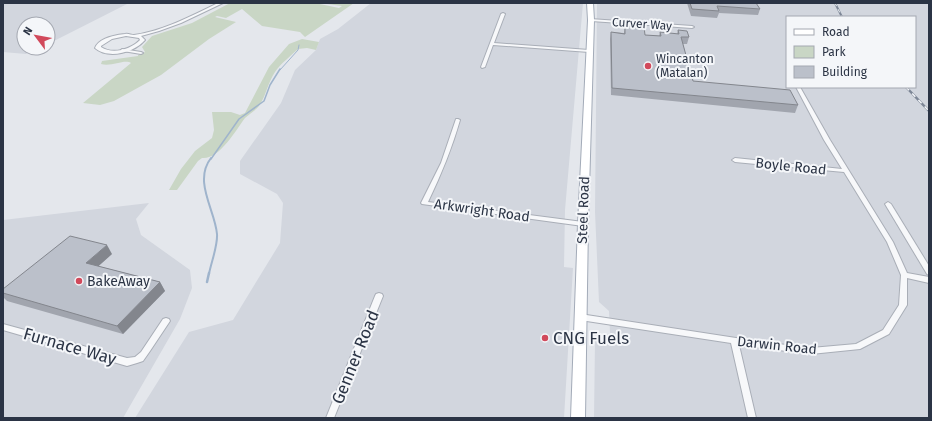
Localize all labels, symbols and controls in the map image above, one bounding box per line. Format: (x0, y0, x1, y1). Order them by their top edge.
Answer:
street label: Curver Way (612, 15, 673, 33)
north arrow (16, 16, 56, 56)
legend (786, 16, 916, 88)
text: N (20, 24, 35, 38)
text: Road (822, 25, 850, 39)
text: Park (822, 45, 846, 59)
place label: Wincanton (Matalan) (656, 52, 714, 80)
marker: Wincanton (Matalan) (643, 61, 653, 71)
text: Building (822, 65, 868, 79)
street label: Boyle Road (755, 154, 827, 179)
street label: Steel Road (574, 176, 593, 244)
street label: Arkwright Road (433, 195, 531, 226)
place label: BakeAway (87, 273, 150, 290)
marker: BakeAway (74, 276, 84, 286)
street label: Genner Road (327, 307, 384, 407)
street label: Furnace Way (21, 323, 119, 370)
place label: CNG Fuels (553, 328, 629, 349)
marker: CNG Fuels (540, 333, 550, 343)
street label: Darwin Road (736, 333, 818, 358)

